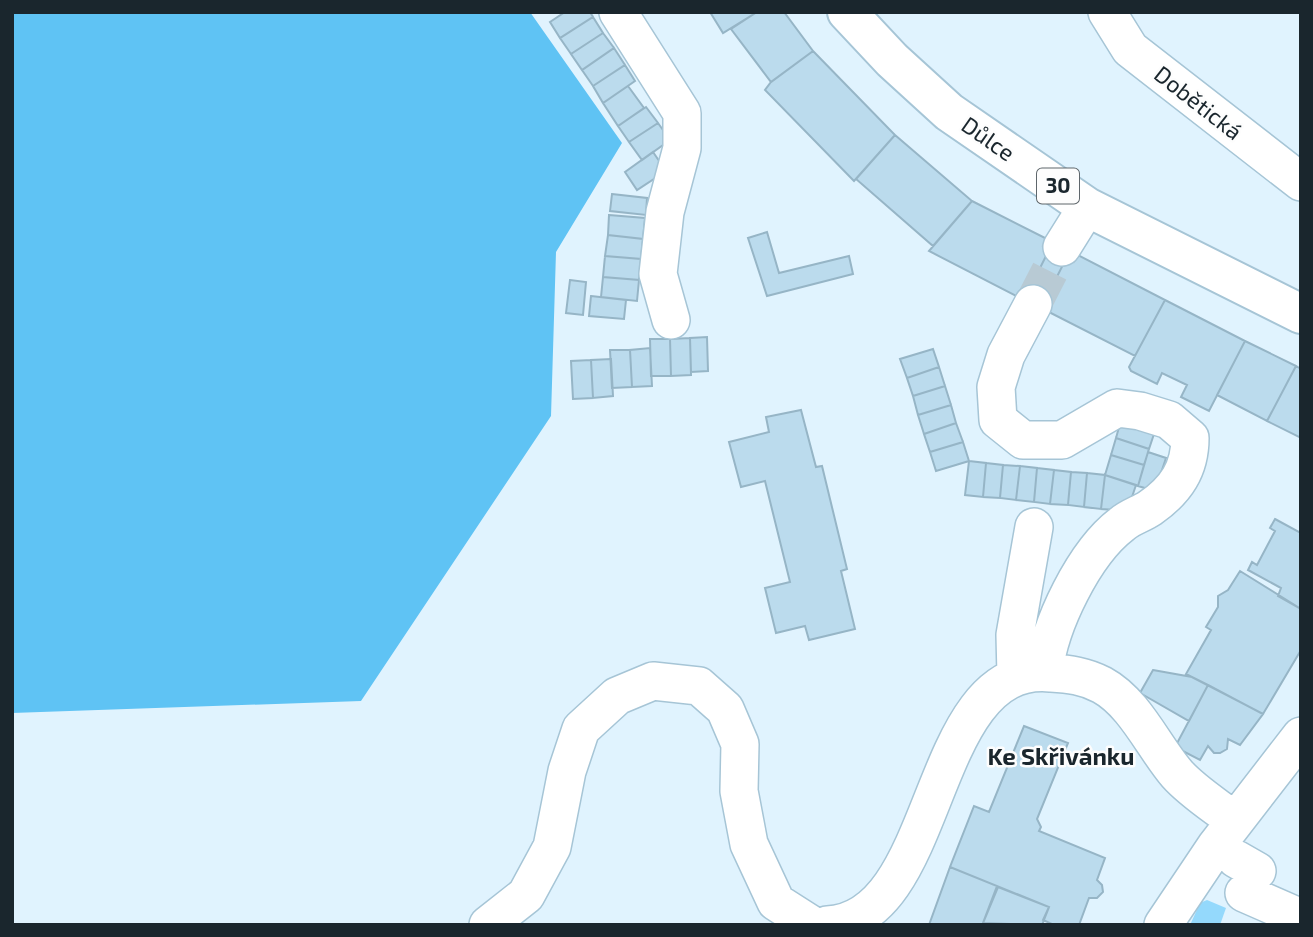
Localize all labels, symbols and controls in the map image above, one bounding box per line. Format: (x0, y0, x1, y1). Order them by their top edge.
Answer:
street label: Dobětická (1149, 59, 1248, 145)
street label: Důlce (957, 110, 1021, 166)
road number: 30 (1037, 168, 1079, 204)
district label: Ke Skřivánku (987, 741, 1135, 770)

